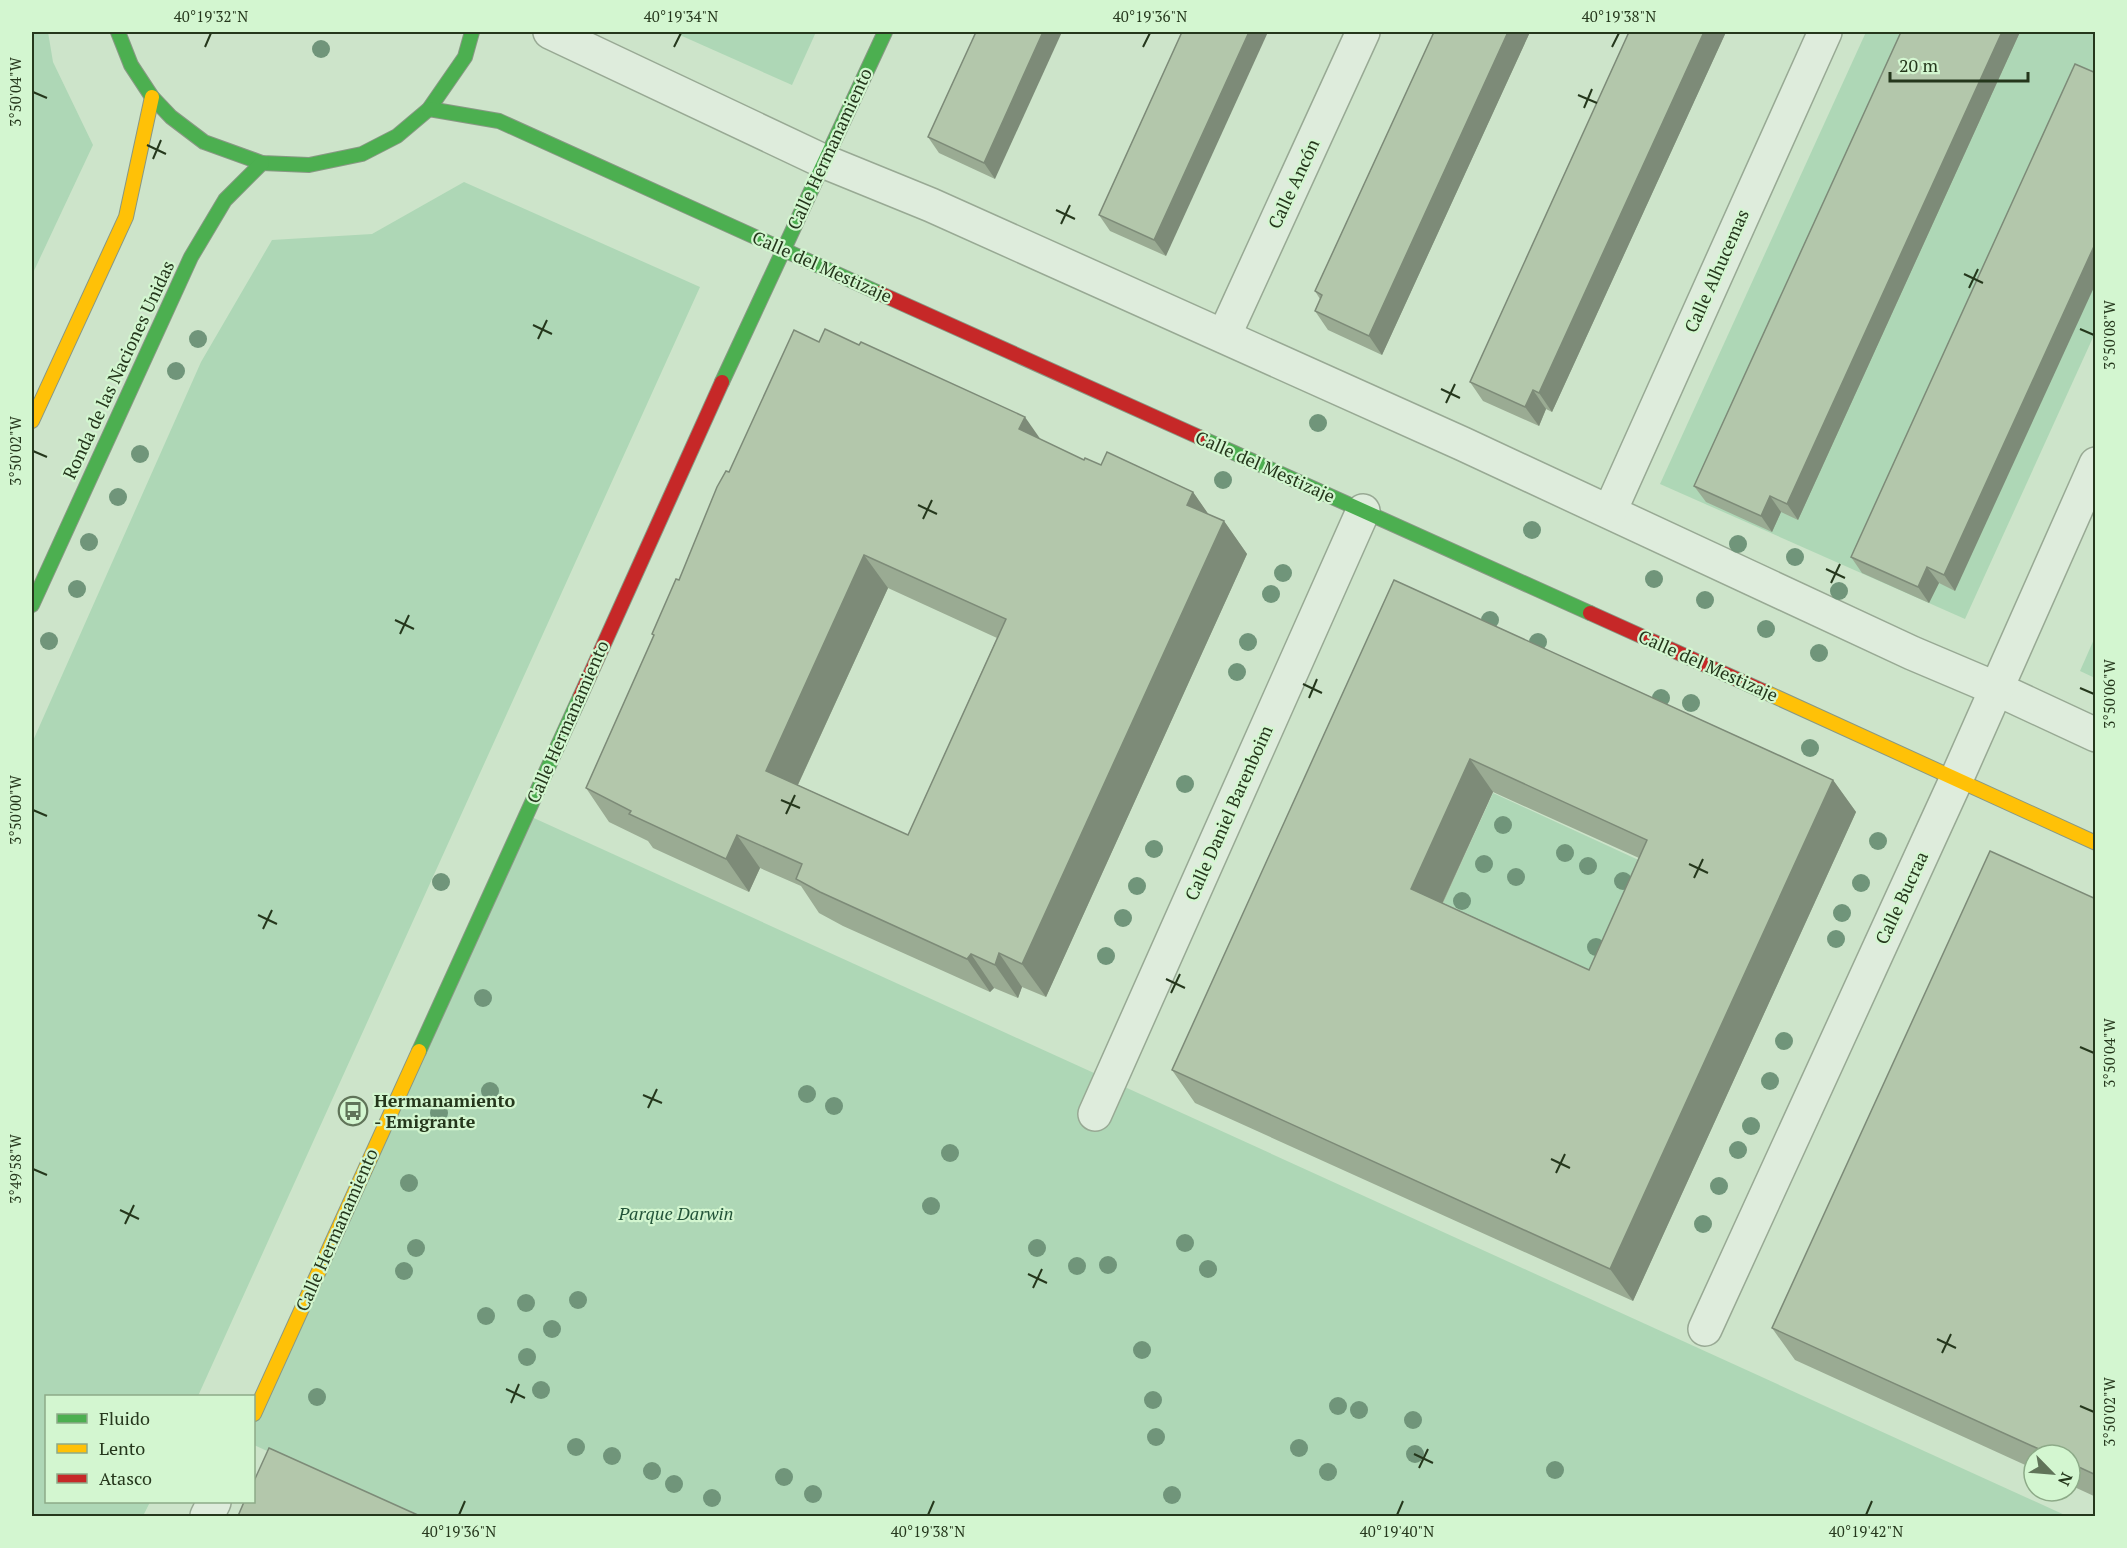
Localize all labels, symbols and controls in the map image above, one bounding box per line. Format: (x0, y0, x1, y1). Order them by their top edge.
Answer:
text: 40°19'32"N (174, 6, 248, 26)
text: 40°19'34"N (644, 6, 718, 26)
text: 40°19'36"N (1113, 6, 1187, 26)
text: 40°19'38"N (1582, 6, 1656, 26)
scale bar (1890, 45, 2028, 83)
text: 20 m (1899, 53, 1939, 77)
text: 3°50'04"W (5, 56, 25, 127)
street label: Calle Hermanamiento (781, 64, 877, 233)
street label: Calle Ancón (1262, 135, 1324, 232)
street label: Calle Alhucemas (1678, 205, 1754, 336)
street label: Calle del Mestizaje (749, 225, 896, 308)
street label: Ronda de las Naciones Unidas (57, 256, 179, 483)
text: 3°50'08"W (2099, 299, 2119, 370)
text: 3°50'02"W (5, 415, 25, 486)
street label: Calle del Mestizaje (1192, 425, 1339, 508)
street label: Calle del Mestizaje (1635, 624, 1782, 707)
street label: Calle Hermanamiento (520, 636, 614, 807)
text: 3°50'06"W (2099, 658, 2119, 729)
street label: Calle Daniel Barenboim (1179, 721, 1278, 904)
text: 3°50'00"W (5, 774, 25, 845)
street label: Calle Bucraa (1869, 847, 1933, 948)
text: 3°50'04"W (2099, 1017, 2119, 1088)
place label: Hermanamiento - Emigrante (374, 1088, 516, 1133)
bus stop icon: Hermanamiento - Emigrante (337, 1095, 369, 1127)
text: 3°49'58"W (5, 1133, 25, 1204)
street label: Calle Hermanamiento (289, 1144, 383, 1315)
park label: Parque Darwin (618, 1201, 733, 1225)
text: 3°50'02"W (2099, 1376, 2119, 1447)
legend (45, 1395, 255, 1503)
text: Fluido (99, 1406, 150, 1430)
text: Lento (99, 1436, 145, 1460)
north arrow (2022, 1443, 2082, 1503)
text: Atasco (99, 1466, 152, 1490)
text: N (2053, 1469, 2078, 1489)
text: 40°19'36"N (422, 1521, 496, 1541)
text: 40°19'38"N (891, 1521, 965, 1541)
text: 40°19'40"N (1360, 1521, 1434, 1541)
text: 40°19'42"N (1829, 1521, 1903, 1541)

